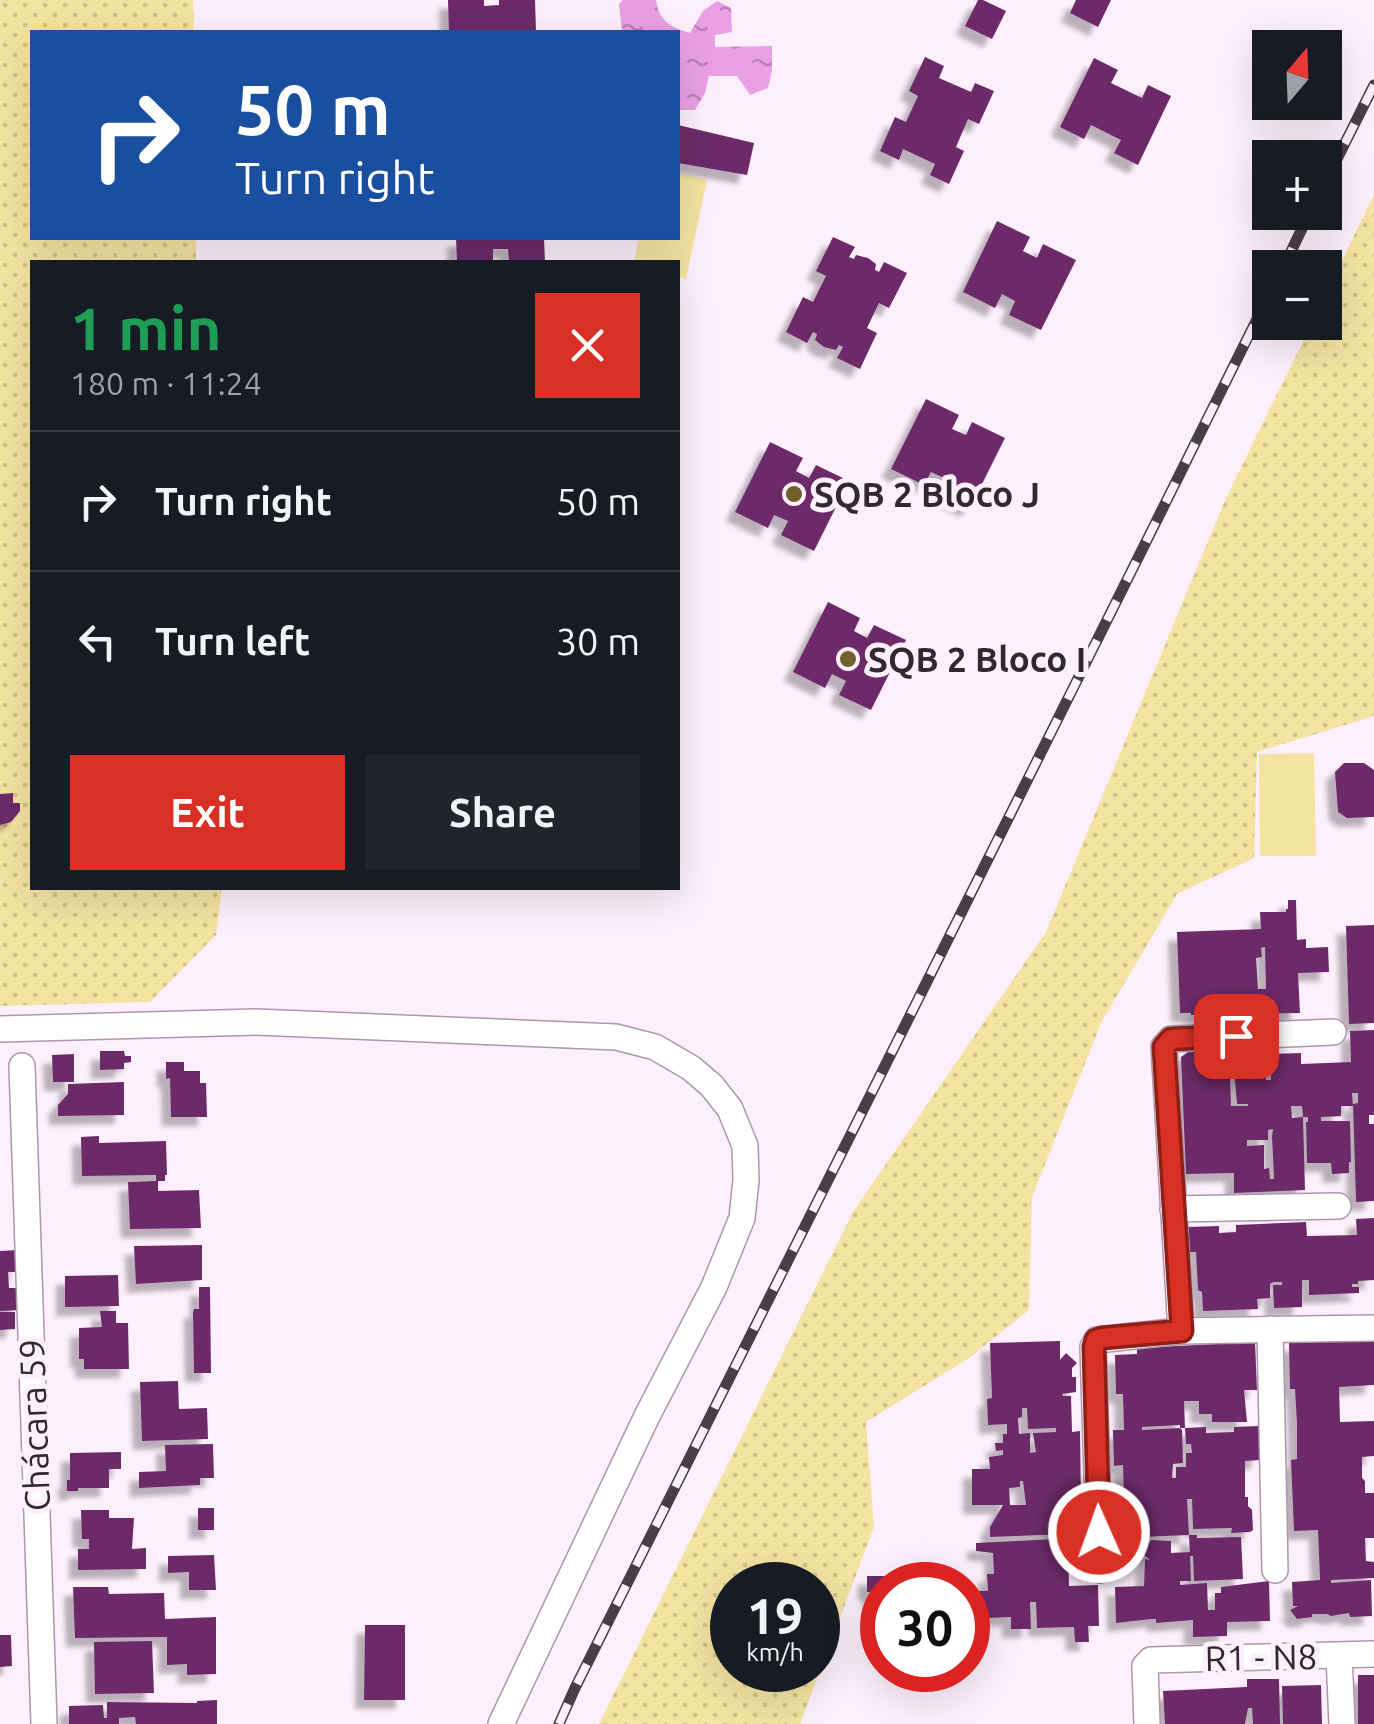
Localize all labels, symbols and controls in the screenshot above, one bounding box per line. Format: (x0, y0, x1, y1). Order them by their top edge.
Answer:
north arrow (1252, 30, 1342, 120)
map controls (1252, 30, 1342, 340)
icon: right (70, 70, 200, 200)
text: 50 m (235, 70, 391, 148)
button: + (1252, 140, 1342, 230)
text: Turn right (235, 152, 435, 203)
button: − (1252, 250, 1342, 340)
button: close (535, 293, 640, 398)
text: 1 min (70, 294, 222, 361)
text: 180 m · 11:24 (70, 365, 262, 401)
icon: right (70, 474, 125, 529)
place label: SQB 2 Bloco J (814, 474, 1040, 514)
text: Turn right (155, 480, 332, 522)
text: 50 m (556, 480, 640, 522)
marker: SQB 2 Bloco J (783, 483, 805, 505)
icon: left (70, 614, 125, 669)
text: Turn left (155, 620, 310, 662)
text: 30 m (556, 620, 640, 662)
place label: SQB 2 Bloco I (868, 639, 1086, 679)
marker: SQB 2 Bloco I (837, 648, 859, 670)
button: Exit (70, 755, 345, 870)
button: Share (365, 755, 640, 870)
pin (1194, 994, 1279, 1079)
icon: arrive (1209, 1009, 1264, 1064)
street label: Chácara 59 (11, 1338, 57, 1512)
position arrow (1047, 1480, 1151, 1584)
speed limit sign: 30 (860, 1562, 990, 1692)
text: 19 (747, 1587, 803, 1643)
street label: R1 - N8 (1204, 1636, 1318, 1678)
text: km/h (746, 1638, 804, 1666)

